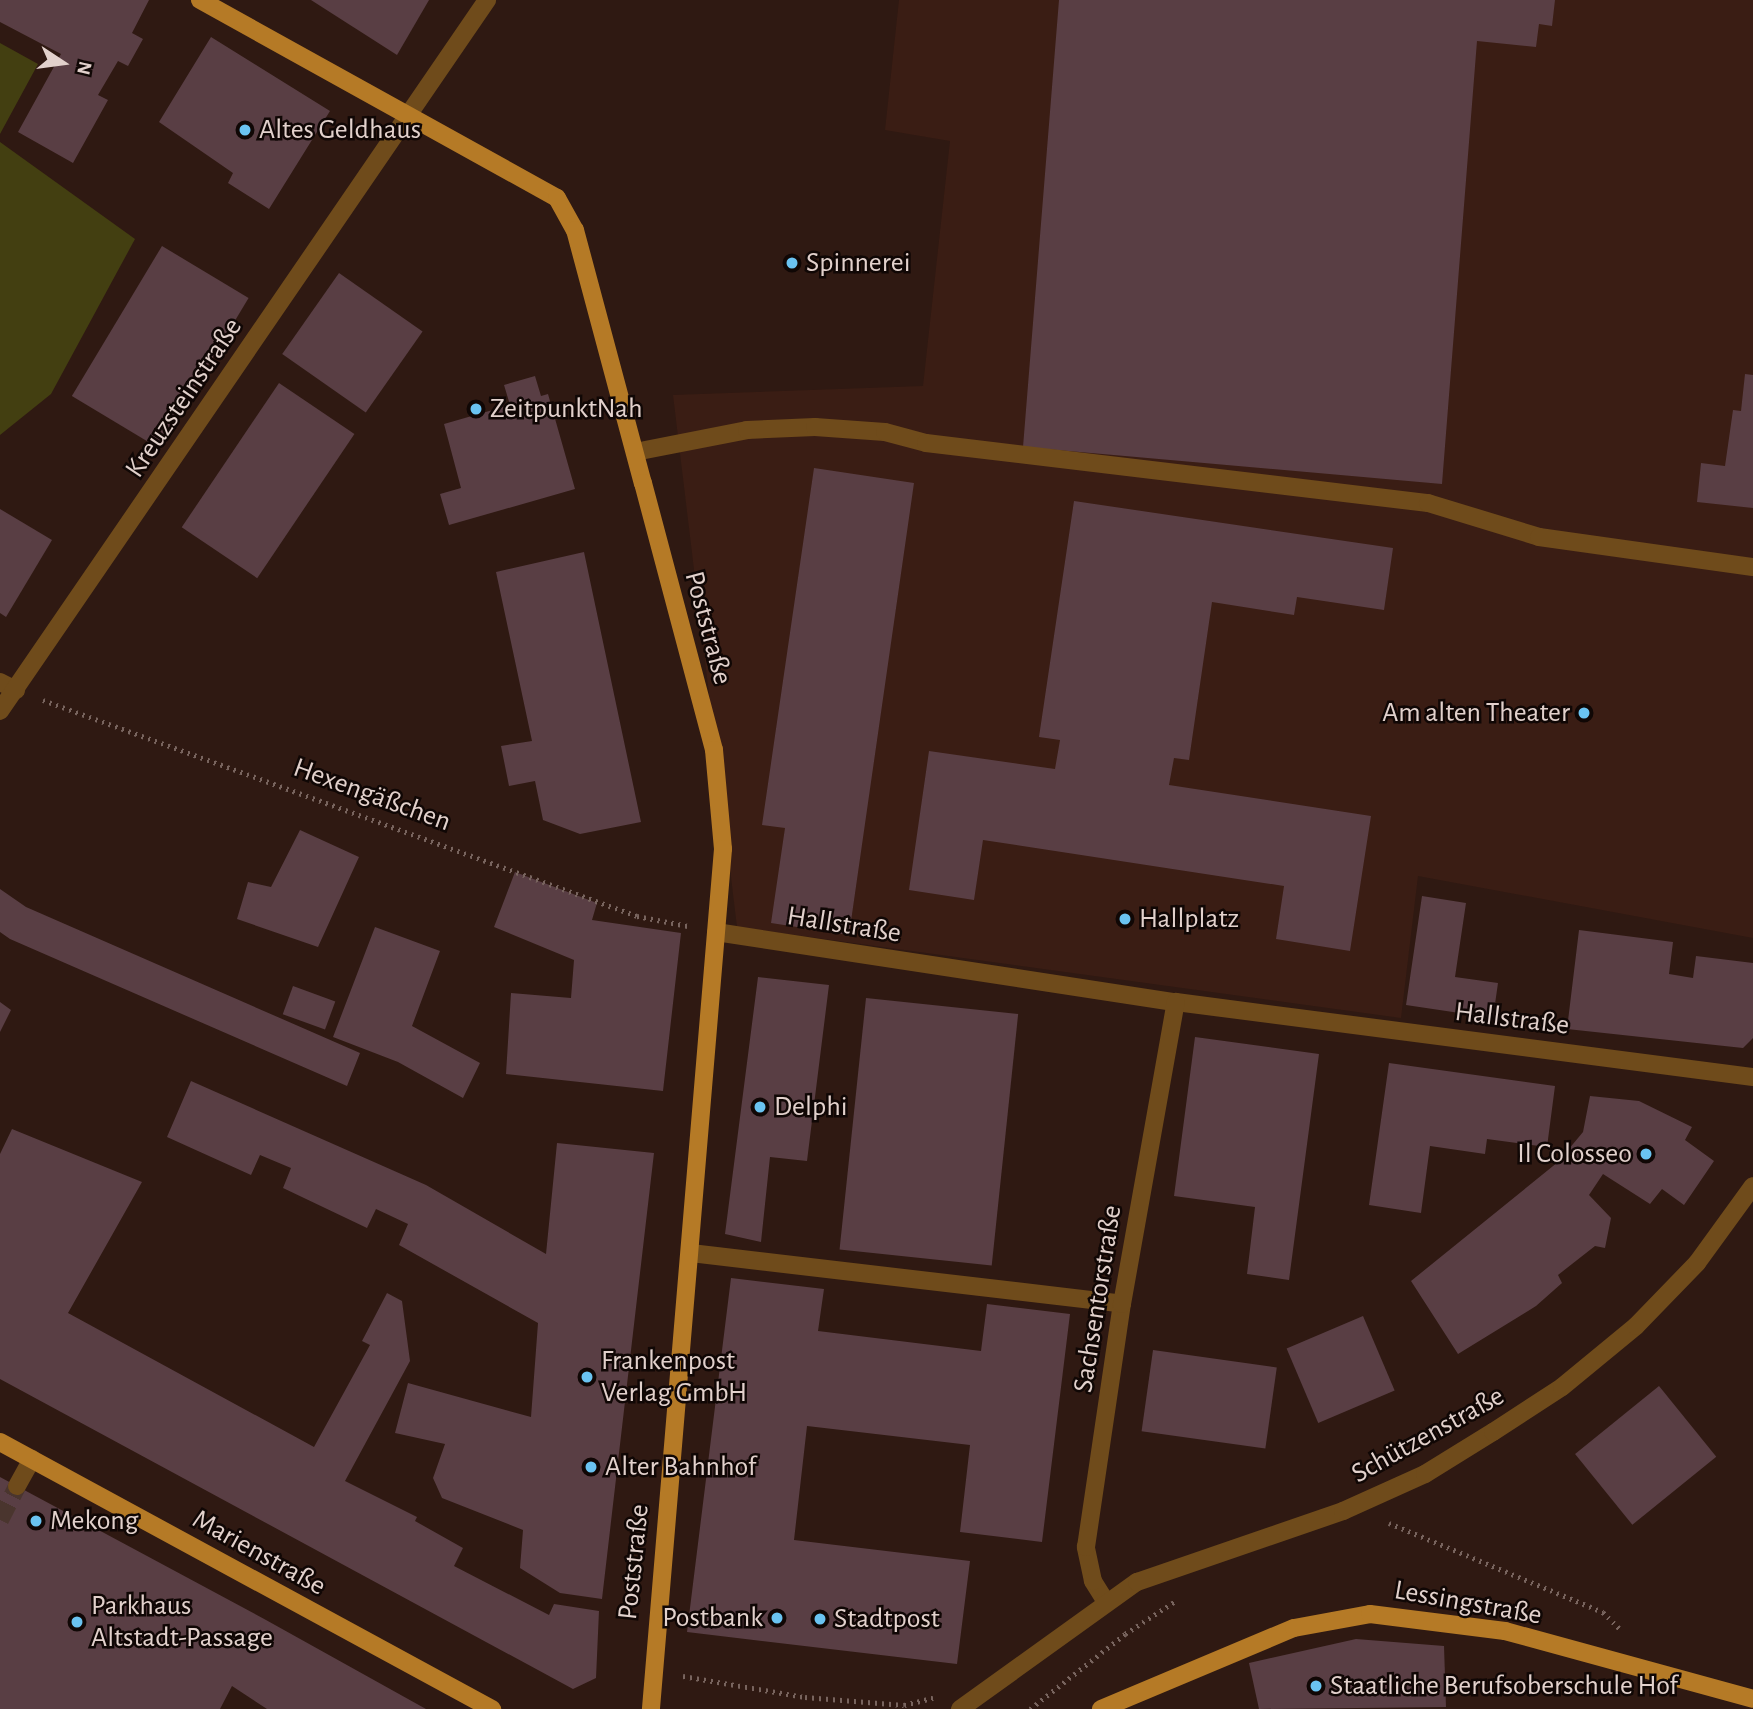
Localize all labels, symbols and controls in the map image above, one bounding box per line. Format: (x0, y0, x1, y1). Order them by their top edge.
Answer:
north arrow (28, 28, 98, 98)
text: N (73, 59, 95, 76)
place label: Altes Geldhaus (259, 113, 421, 147)
marker: Altes Geldhaus (237, 122, 253, 138)
place label: Spinnerei (806, 246, 910, 280)
marker: Spinnerei (784, 255, 800, 271)
street label: Kreuzsteinstraße (118, 312, 250, 484)
place label: ZeitpunktNah (490, 392, 643, 426)
marker: ZeitpunktNah (468, 401, 484, 417)
street label: Poststraße (677, 568, 739, 688)
place label: Am alten Theater (1382, 696, 1570, 730)
marker: Am alten Theater (1576, 705, 1592, 721)
street label: Hexengäßchen (289, 751, 455, 839)
street label: Hallstraße (785, 899, 903, 951)
place label: Hallplatz (1139, 902, 1239, 936)
marker: Hallplatz (1117, 911, 1133, 927)
street label: Hallstraße (1453, 995, 1571, 1043)
place label: Delphi (774, 1090, 847, 1124)
marker: Delphi (752, 1099, 768, 1115)
place label: Il Colosseo (1517, 1137, 1632, 1171)
marker: Il Colosseo (1638, 1146, 1654, 1162)
street label: Sachsentorstraße (1067, 1203, 1129, 1395)
place label: Frankenpost Verlag GmbH (601, 1344, 747, 1410)
marker: Frankenpost Verlag GmbH (579, 1369, 595, 1385)
street label: Schützenstraße (1346, 1379, 1510, 1491)
place label: Alter Bahnhof (605, 1450, 756, 1484)
marker: Alter Bahnhof (583, 1459, 599, 1475)
street label: Marienstraße (187, 1503, 331, 1603)
street label: Poststraße (611, 1503, 657, 1621)
place label: Mekong (50, 1504, 138, 1538)
marker: Mekong (28, 1513, 44, 1529)
street label: Lessingstraße (1392, 1574, 1544, 1632)
place label: Parkhaus Altstadt-Passage (91, 1589, 273, 1655)
place label: Postbank (662, 1601, 763, 1635)
place label: Stadtpost (834, 1602, 940, 1636)
marker: Postbank (769, 1610, 785, 1626)
marker: Stadtpost (812, 1611, 828, 1627)
marker: Parkhaus Altstadt-Passage (69, 1614, 85, 1630)
place label: Staatliche Berufsoberschule Hof (1330, 1669, 1678, 1703)
marker: Staatliche Berufsoberschule Hof (1308, 1678, 1324, 1694)

